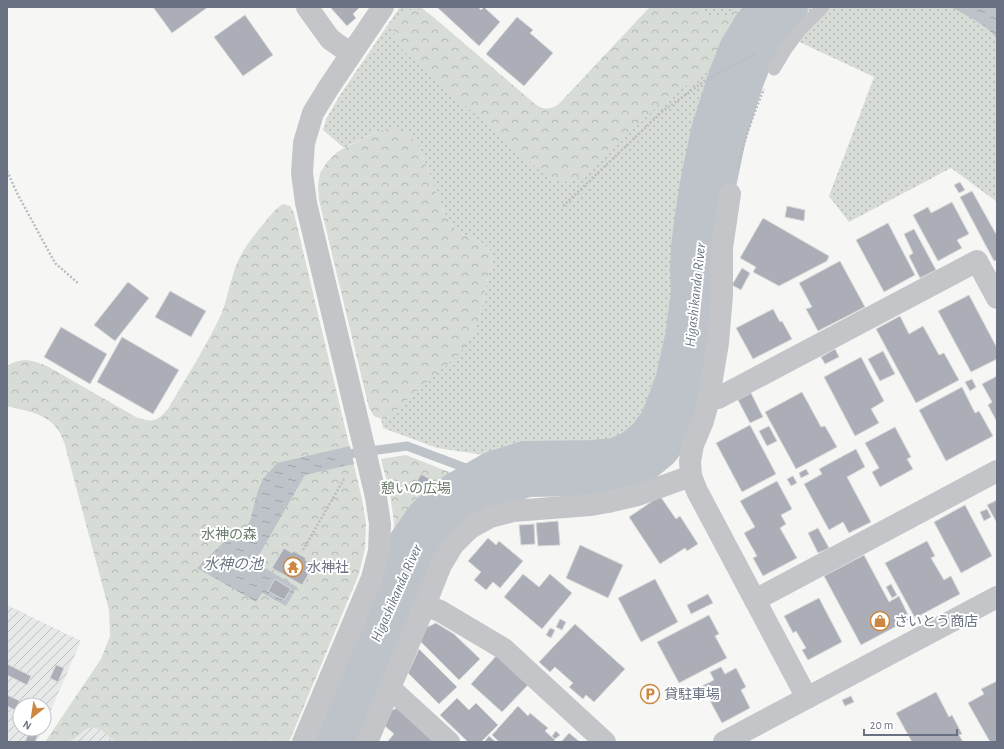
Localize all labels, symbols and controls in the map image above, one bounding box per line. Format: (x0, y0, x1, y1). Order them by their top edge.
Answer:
water label: Higashikanda River (683, 241, 709, 348)
park label: 憩いの広場 (381, 481, 451, 496)
park label: 水神の森 (201, 527, 257, 542)
water label: Higashikanda River (368, 541, 425, 644)
water label: 水神の池 (203, 556, 265, 572)
temple icon: 水神社 (282, 556, 304, 578)
place label: 水神社 (307, 560, 349, 575)
shop icon: さいとう商店 (869, 610, 891, 632)
place label: さいとう商店 (894, 614, 978, 629)
parking icon: 貸駐車場 (639, 683, 661, 705)
place label: 貸駐車場 (664, 687, 720, 702)
north arrow (12, 697, 52, 737)
scale bar (864, 711, 957, 737)
text: N (21, 719, 33, 732)
text: 20 m (870, 719, 893, 731)

